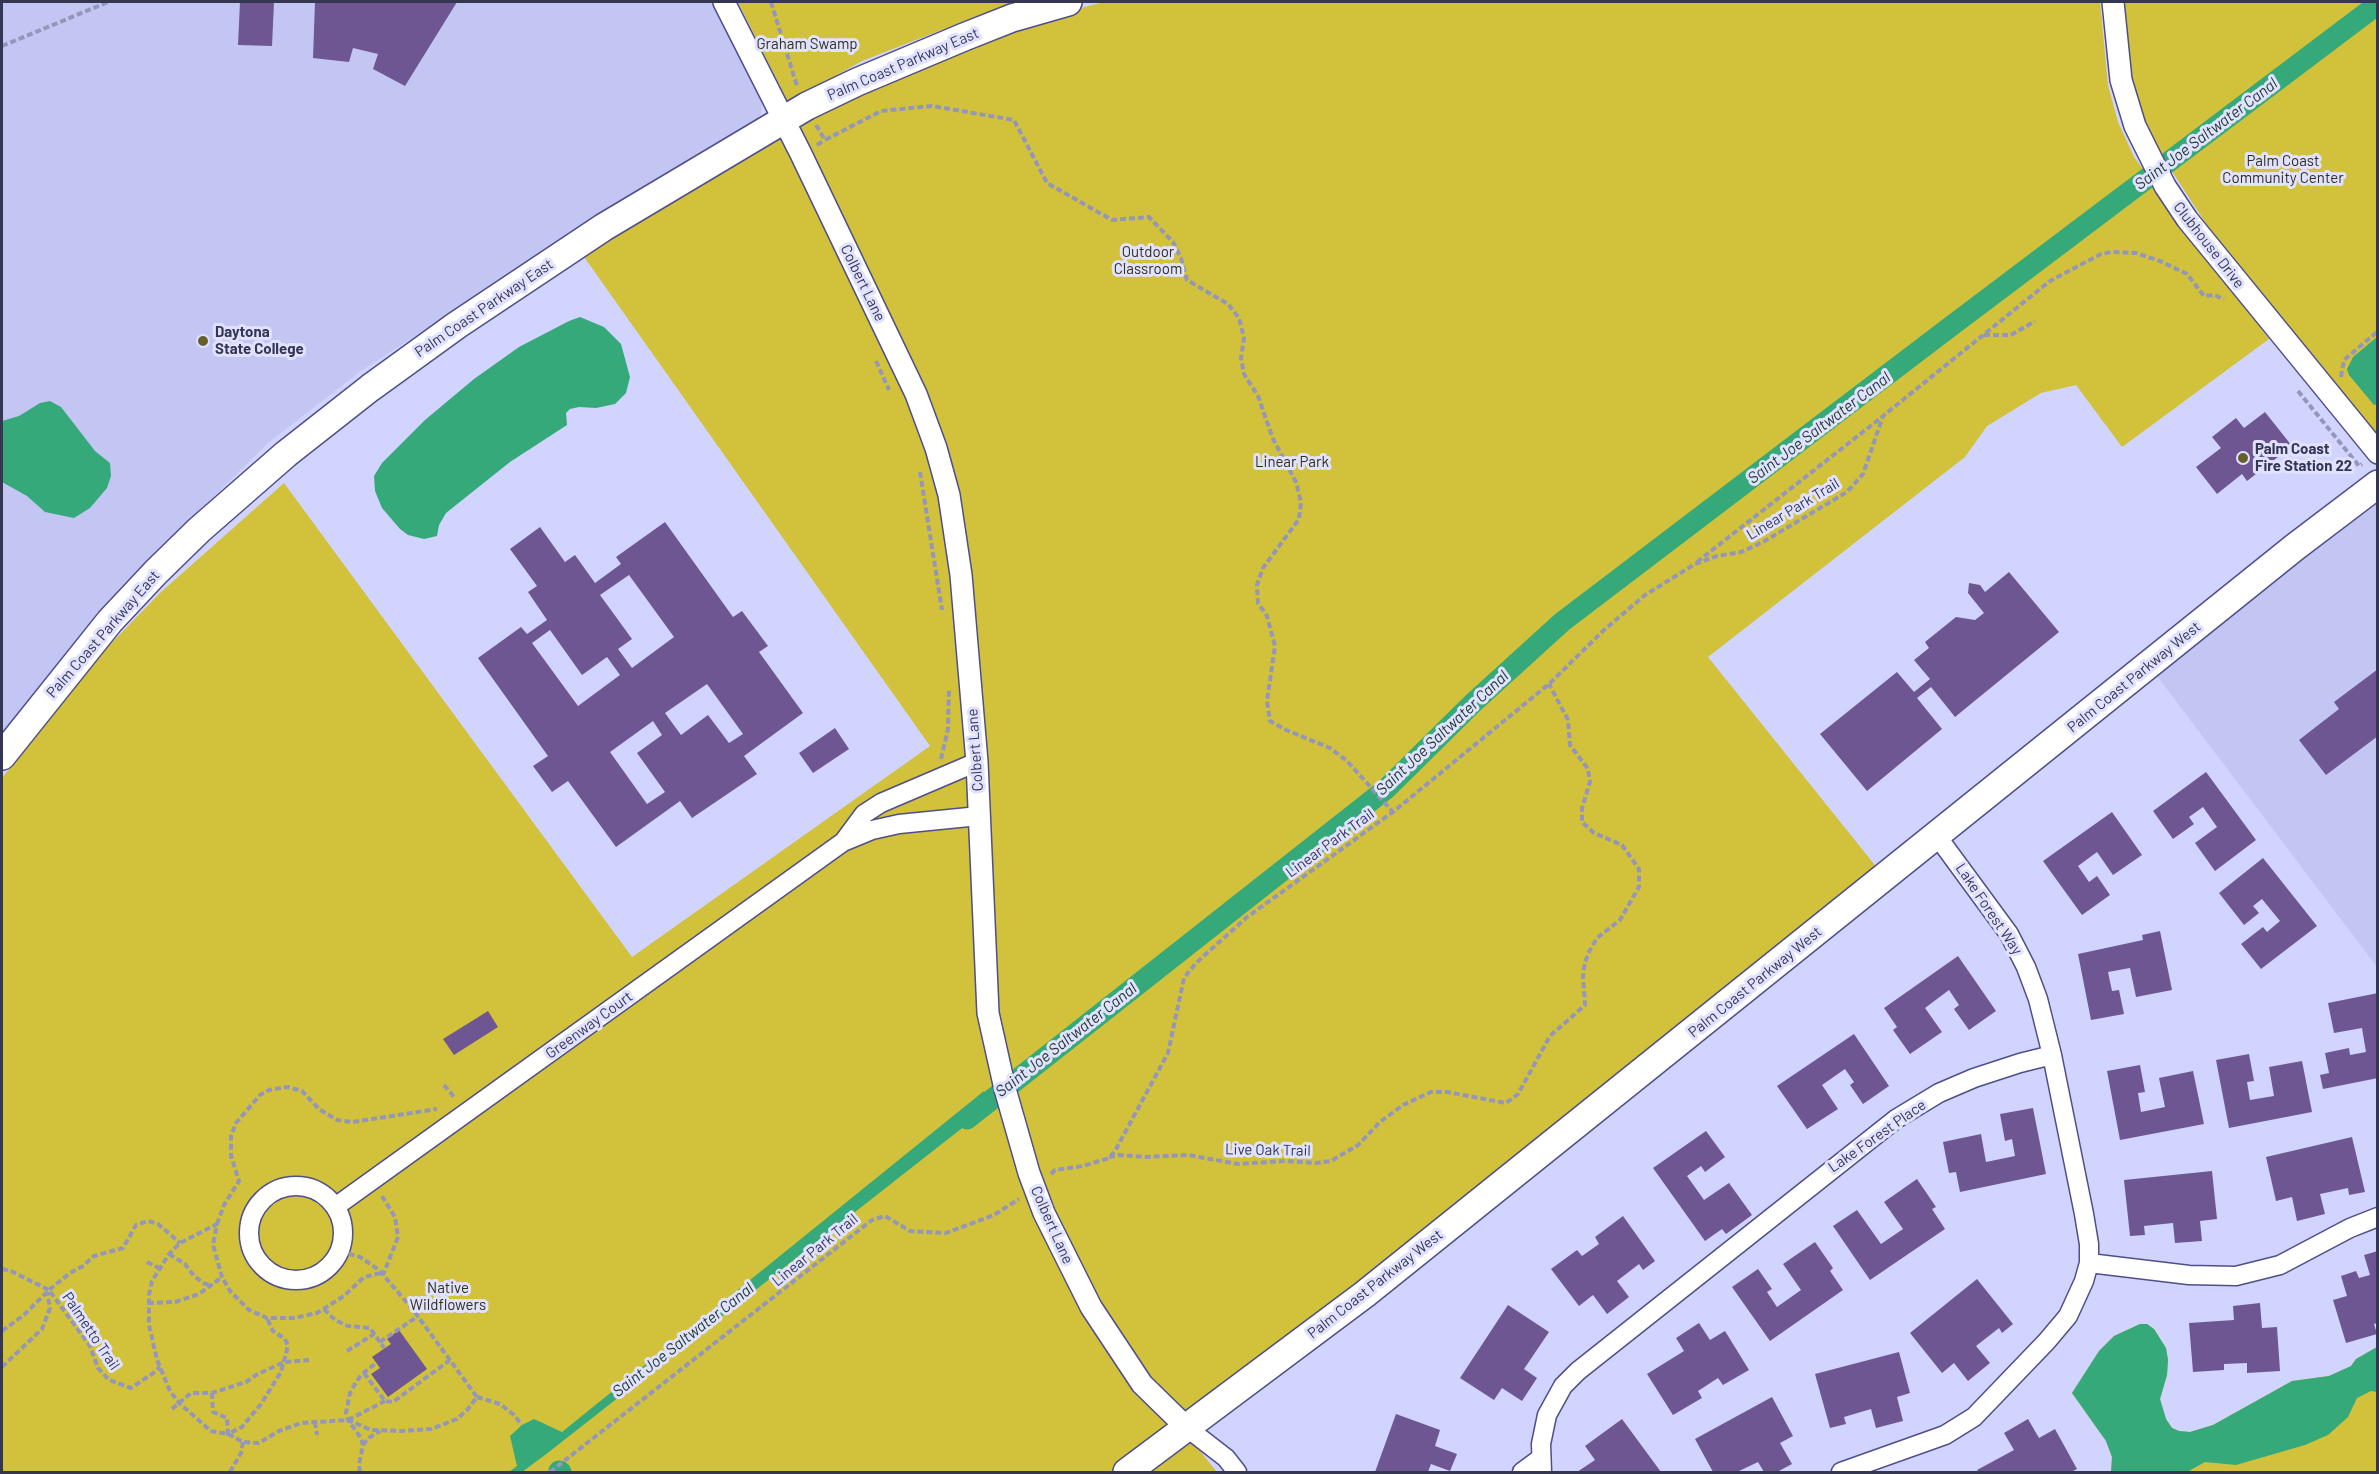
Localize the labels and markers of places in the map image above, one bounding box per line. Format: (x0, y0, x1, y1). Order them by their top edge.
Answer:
place label: Daytona State College (215, 323, 304, 358)
marker: Daytona State College (196, 334, 210, 348)
place label: Palm Coast Fire Station 22 (2255, 440, 2352, 475)
marker: Palm Coast Fire Station 22 (2236, 451, 2250, 465)

